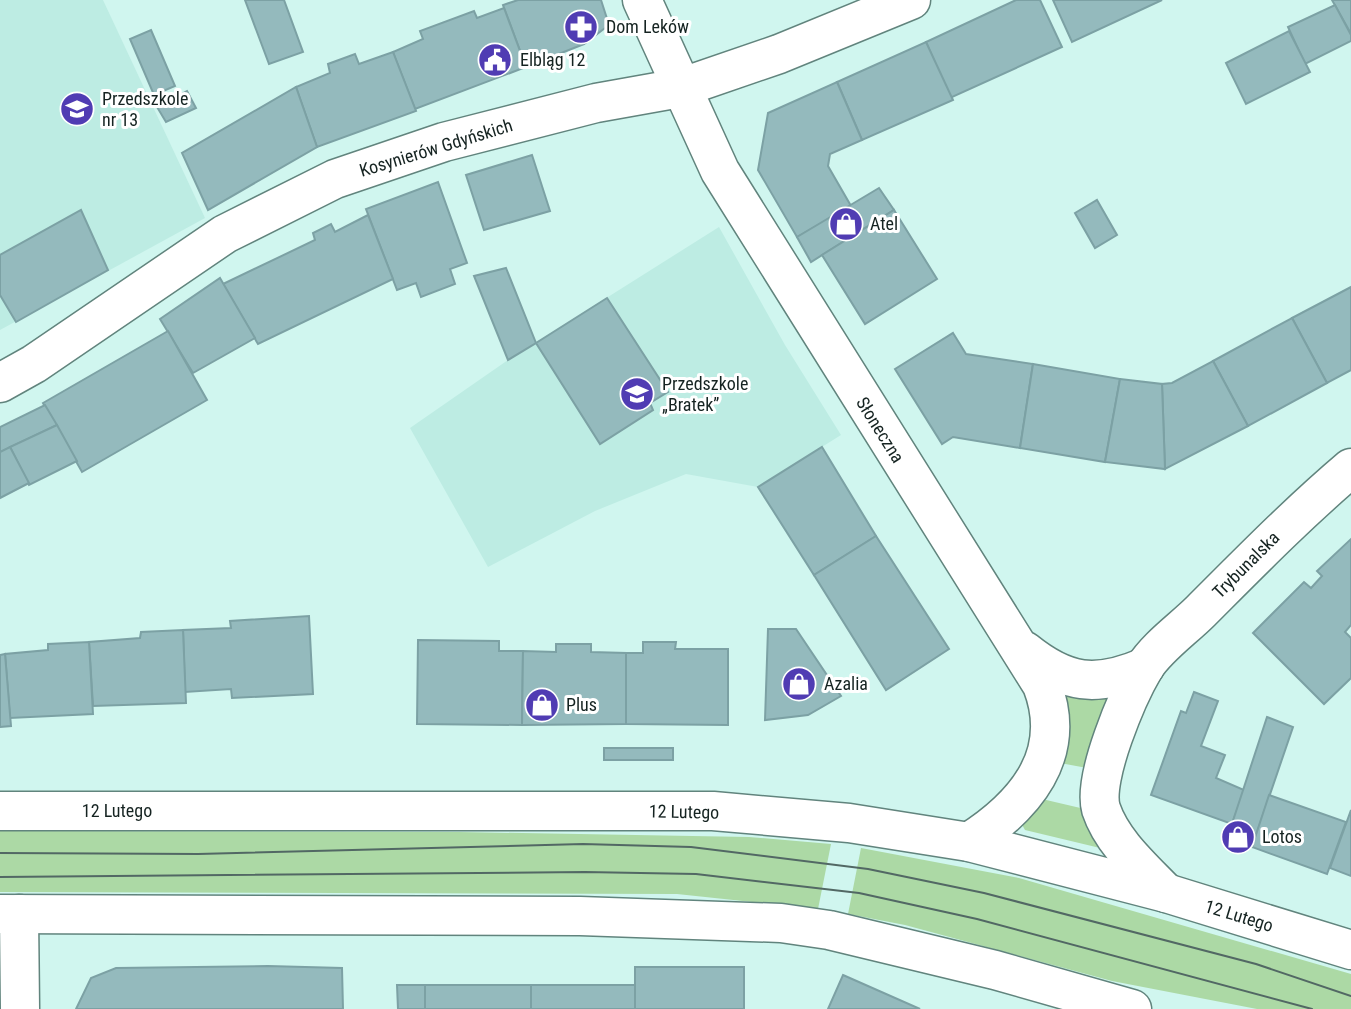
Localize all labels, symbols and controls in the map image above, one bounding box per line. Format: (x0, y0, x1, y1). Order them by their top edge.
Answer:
pharmacy icon: Dom Leków (562, 8, 600, 46)
place label: Dom Leków (606, 16, 689, 37)
public building icon: Elbląg 12 (476, 41, 514, 79)
place label: Elbląg 12 (520, 49, 586, 70)
place label: Przedszkole nr 13 (102, 88, 188, 130)
school or university icon: Przedszkole nr 13 (58, 90, 96, 128)
street label: Kosynierów Gdyńskich (357, 114, 515, 181)
shop icon: Atel (827, 205, 865, 243)
place label: Atel (870, 213, 898, 234)
place label: Przedszkole „Bratek” (662, 373, 748, 415)
school or university icon: Przedszkole „Bratek” (618, 375, 656, 413)
street label: Słoneczna (852, 393, 909, 467)
street label: Trybunalska (1208, 527, 1283, 602)
shop icon: Azalia (780, 665, 818, 703)
place label: Azalia (824, 673, 868, 694)
shop icon: Plus (523, 686, 561, 724)
place label: Plus (566, 694, 597, 715)
street label: 12 Lutego (82, 800, 152, 821)
street label: 12 Lutego (649, 800, 719, 823)
shop icon: Lotos (1219, 818, 1257, 856)
place label: Lotos (1262, 826, 1302, 847)
street label: 12 Lutego (1202, 895, 1276, 936)

